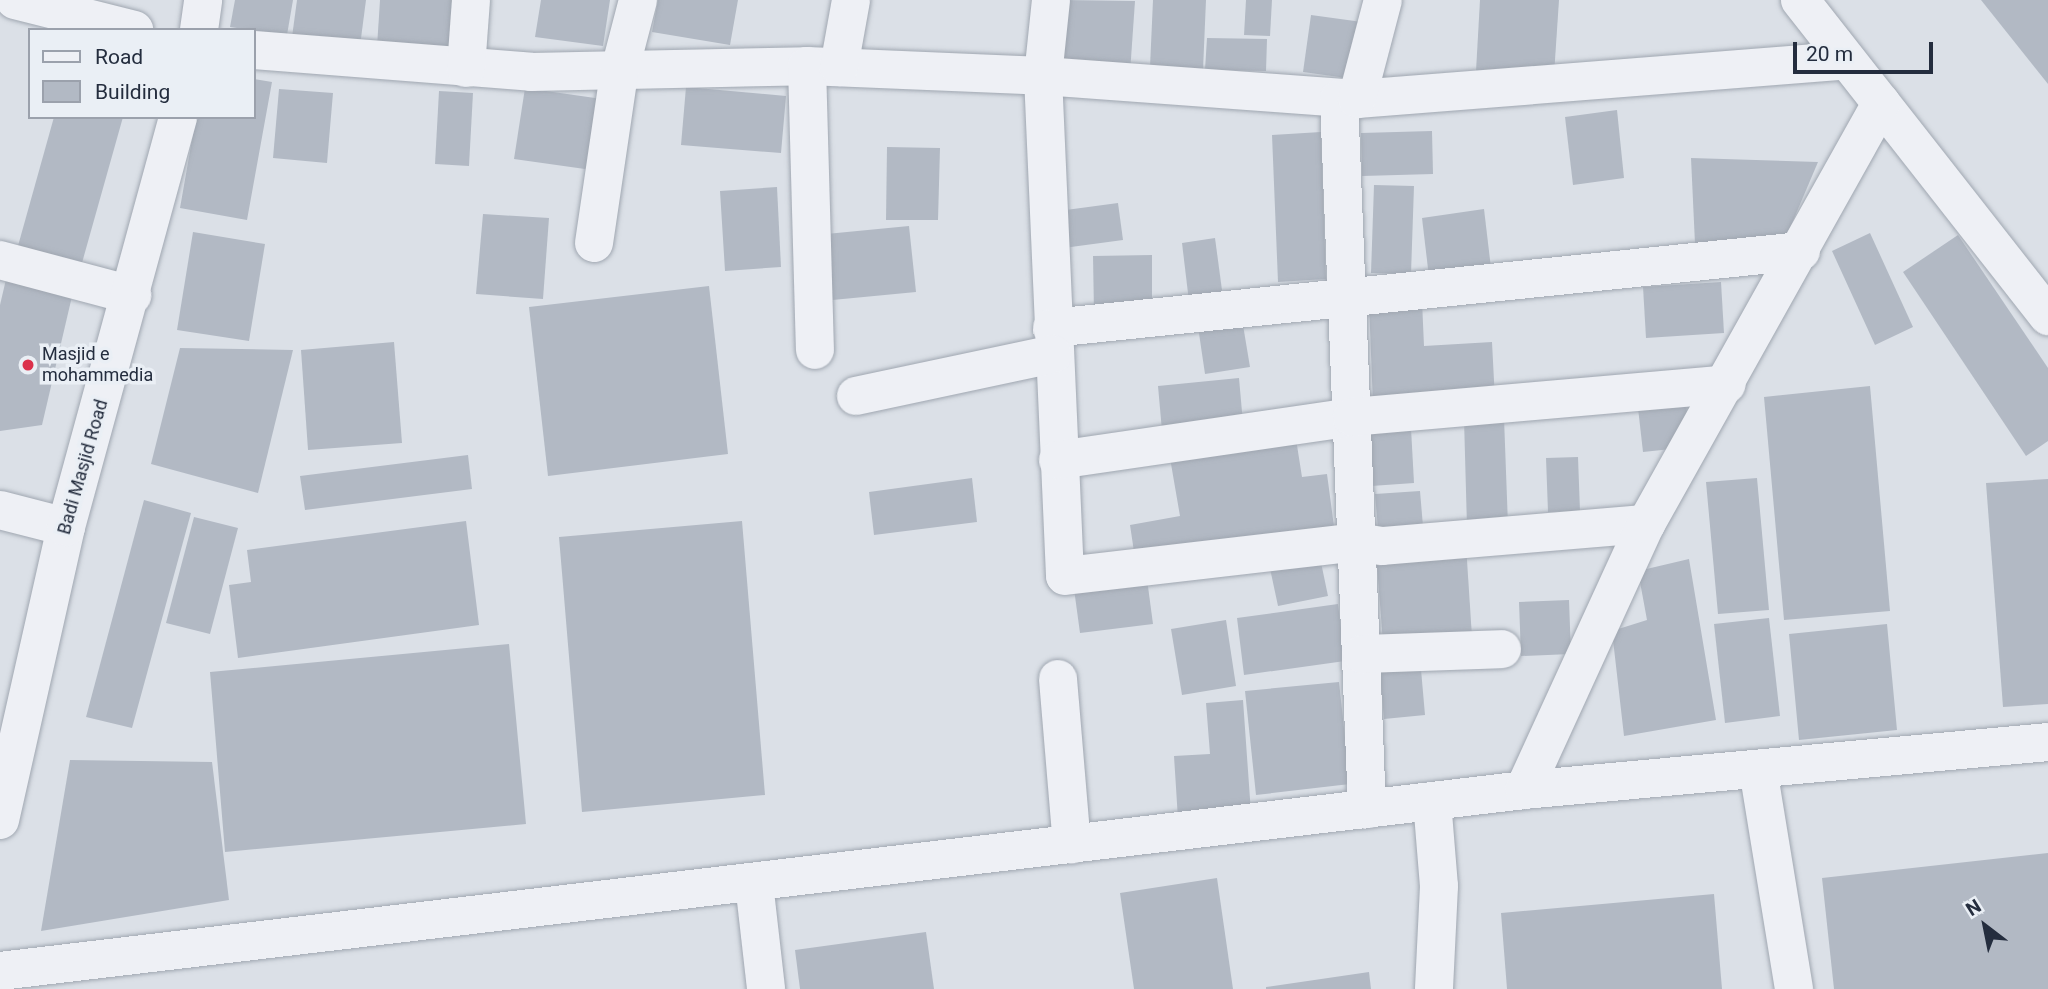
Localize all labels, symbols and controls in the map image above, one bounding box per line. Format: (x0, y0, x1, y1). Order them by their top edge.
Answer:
legend (28, 28, 256, 119)
scale bar (1796, 28, 1936, 72)
text: 20 m (1806, 42, 1853, 66)
text: Road (95, 45, 143, 69)
text: Building (95, 80, 170, 104)
place label: Masjid e mohammedia (42, 344, 153, 386)
marker: Masjid e mohammedia (20, 357, 36, 373)
street label: Badi Masjid Road (53, 397, 113, 537)
north arrow (1950, 891, 2020, 961)
text: N (1962, 894, 1985, 921)

